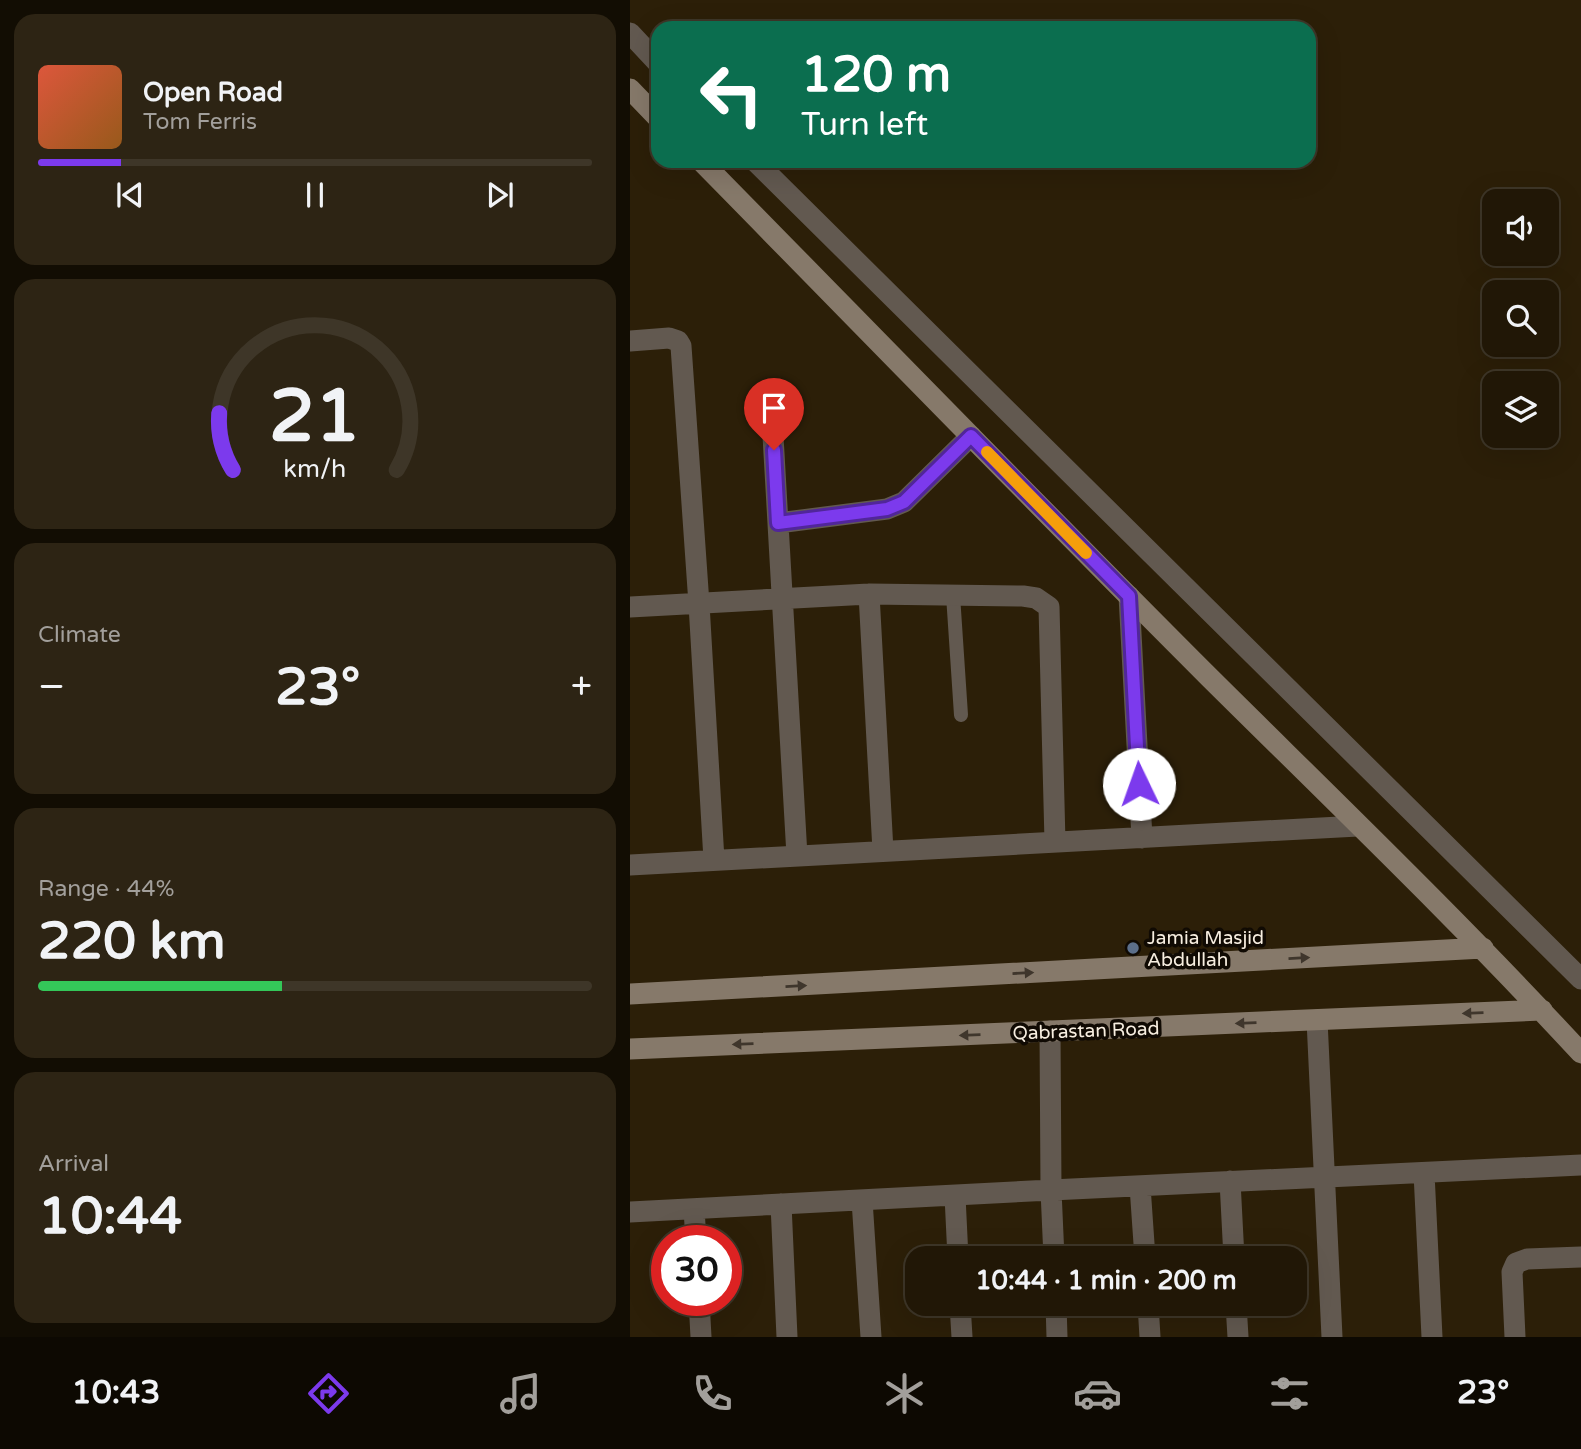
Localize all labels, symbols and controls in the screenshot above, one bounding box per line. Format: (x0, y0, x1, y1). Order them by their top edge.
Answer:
text: 120 m (801, 46, 951, 105)
icon: left (686, 49, 777, 140)
text: Open Road (143, 77, 283, 108)
text: Turn left (801, 106, 928, 144)
text: Tom Ferris (143, 108, 257, 136)
icon: previous (111, 176, 149, 214)
icon: pause (296, 176, 334, 214)
icon: next (481, 176, 519, 214)
map controls (1482, 189, 1559, 448)
button: sound (1482, 189, 1559, 266)
button: search (1482, 280, 1559, 357)
button: layers (1482, 371, 1559, 448)
text: 21 (269, 373, 361, 461)
pin (744, 378, 804, 450)
icon: arrive (755, 389, 793, 427)
text: km/h (284, 454, 346, 484)
text: Climate (38, 621, 121, 649)
text: 23° (275, 656, 360, 719)
text: − (38, 664, 65, 710)
text: + (571, 664, 592, 710)
position arrow (1102, 747, 1176, 821)
text: Range · 44% (38, 875, 174, 903)
text: 220 km (38, 910, 226, 973)
place label: Jamia Masjid Abdullah (1147, 927, 1264, 971)
marker: Jamia Masjid Abdullah (1125, 940, 1141, 956)
one-way arrow (1289, 953, 1311, 964)
one-way arrow (1012, 968, 1034, 979)
one-way arrow (785, 980, 807, 991)
one-way arrow (1462, 1007, 1484, 1018)
street label: Qabrastan Road (1012, 1017, 1160, 1045)
one-way arrow (1235, 1017, 1257, 1028)
one-way arrow (959, 1029, 981, 1040)
one-way arrow (731, 1039, 753, 1050)
text: Arrival (38, 1150, 109, 1178)
text: 10:44 (38, 1185, 182, 1248)
speed limit sign: 30 (651, 1225, 742, 1316)
text: 10:44 · 1 min · 200 m (975, 1265, 1237, 1296)
icon: directions (304, 1369, 353, 1418)
icon: music (496, 1369, 545, 1418)
icon: phone (688, 1369, 737, 1418)
icon: climate (880, 1369, 929, 1418)
icon: car (1073, 1369, 1122, 1418)
icon: filters (1265, 1369, 1314, 1418)
text: 10:43 (72, 1374, 160, 1412)
text: 23° (1457, 1374, 1509, 1412)

